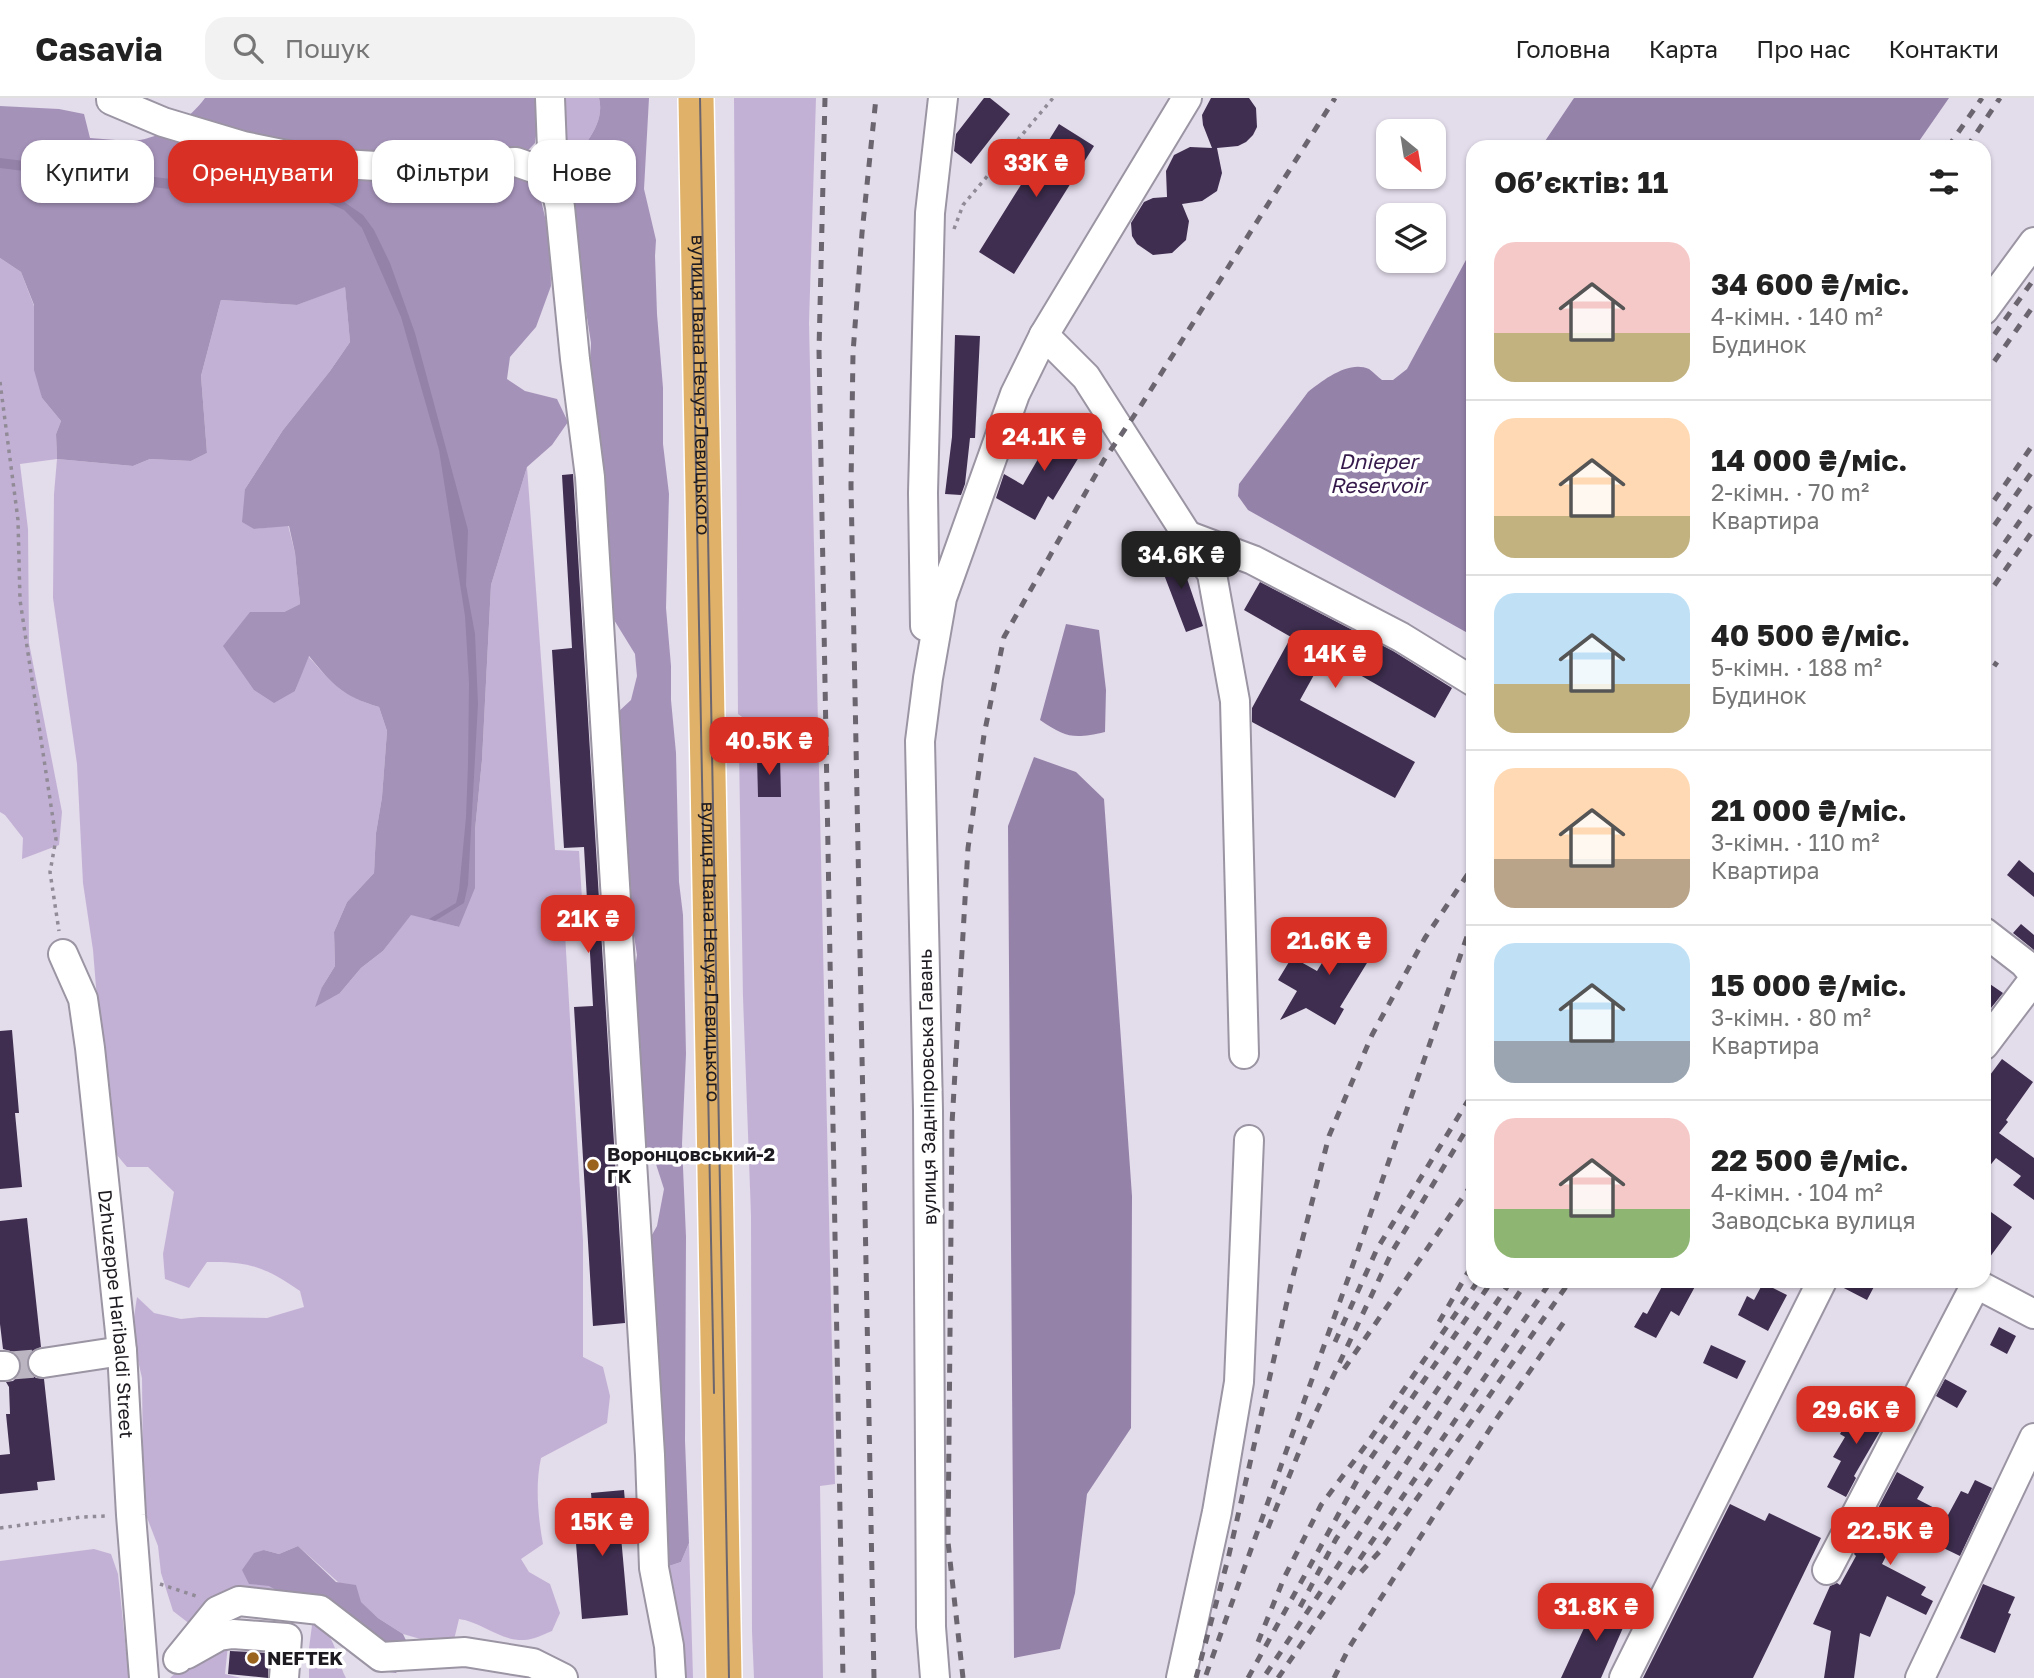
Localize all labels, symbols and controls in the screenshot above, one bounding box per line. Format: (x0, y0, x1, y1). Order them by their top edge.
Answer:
search box (205, 17, 695, 80)
text: Casavia (35, 29, 163, 68)
icon: search (229, 29, 267, 67)
text: Пошук (285, 33, 370, 64)
text: Головна (1515, 34, 1611, 63)
text: Карта (1649, 34, 1718, 63)
text: Про нас (1756, 34, 1851, 63)
text: Контакти (1889, 34, 1999, 63)
north arrow (1376, 119, 1446, 189)
map controls (1376, 119, 1446, 273)
chip: Купити (21, 140, 154, 203)
chip: Орендувати (168, 140, 358, 203)
chip: Фільтри (372, 140, 514, 203)
chip: Нове (528, 140, 636, 203)
pin: 33K ₴ (987, 140, 1085, 199)
text: 33K ₴ (1004, 148, 1068, 176)
icon: filters (1925, 163, 1963, 201)
text: Об’єктів: 11 (1494, 164, 1668, 200)
button: layers (1376, 203, 1446, 273)
street label: вулиця Івана Нечуя-Левицького (687, 234, 716, 535)
text: 34 600 ₴/міс. (1711, 266, 1910, 302)
icon: home (1550, 270, 1634, 354)
text: 4-кімн. · 140 m² (1711, 302, 1883, 330)
text: Будинок (1711, 330, 1807, 358)
pin: 24.1K ₴ (979, 414, 1109, 473)
text: 24.1K ₴ (1002, 422, 1086, 450)
text: 14 000 ₴/міс. (1711, 442, 1908, 478)
icon: home (1550, 446, 1634, 530)
water label: Dnieper Reservoir (1330, 448, 1429, 498)
text: 2-кімн. · 70 m² (1711, 478, 1869, 506)
text: Квартира (1711, 506, 1819, 534)
pin: 34.6K ₴ (1116, 532, 1246, 591)
text: 34.6K ₴ (1138, 540, 1224, 568)
text: 40 500 ₴/міс. (1711, 617, 1910, 653)
icon: home (1550, 621, 1634, 705)
pin: 14K ₴ (1286, 630, 1384, 690)
text: 14K ₴ (1304, 639, 1366, 667)
text: 5-кімн. · 188 m² (1711, 653, 1882, 681)
text: Будинок (1711, 681, 1807, 709)
pin: 40.5K ₴ (704, 718, 834, 777)
text: 40.5K ₴ (725, 726, 813, 754)
text: 21 000 ₴/міс. (1711, 792, 1907, 828)
icon: home (1550, 796, 1634, 880)
street label: вулиця Івана Нечуя-Левицького (697, 801, 726, 1102)
text: 3-кімн. · 110 m² (1711, 828, 1879, 856)
text: Квартира (1711, 856, 1819, 884)
pin: 21K ₴ (539, 896, 637, 955)
text: 21K ₴ (557, 904, 619, 932)
pin: 21.6K ₴ (1264, 918, 1394, 977)
text: 21.6K ₴ (1287, 926, 1371, 954)
street label: вулиця Задніпровська Гавань (913, 949, 940, 1225)
text: 15 000 ₴/міс. (1711, 967, 1907, 1003)
icon: home (1550, 971, 1634, 1055)
text: 3-кімн. · 80 m² (1711, 1003, 1871, 1031)
text: Квартира (1711, 1031, 1819, 1059)
place label: Воронцовський-2 ГК (607, 1142, 775, 1187)
text: 22 500 ₴/міс. (1711, 1142, 1909, 1178)
icon: home (1550, 1146, 1634, 1230)
marker: Воронцовський-2 ГК (585, 1157, 601, 1173)
text: 4-кімн. · 104 m² (1711, 1178, 1883, 1206)
street label: Dzhuzeppe Haribaldi Street (94, 1188, 139, 1439)
text: Заводська вулиця (1711, 1206, 1916, 1234)
pin: 29.6K ₴ (1791, 1386, 1921, 1446)
text: 29.6K ₴ (1812, 1395, 1900, 1423)
pin: 15K ₴ (553, 1498, 651, 1558)
text: 15K ₴ (571, 1507, 633, 1535)
pin: 22.5K ₴ (1825, 1508, 1955, 1567)
text: 22.5K ₴ (1847, 1516, 1933, 1544)
pin: 31.8K ₴ (1531, 1584, 1661, 1643)
text: 31.8K ₴ (1554, 1592, 1638, 1620)
place label: NEFTEK (267, 1646, 343, 1669)
marker: NEFTEK (245, 1650, 261, 1666)

